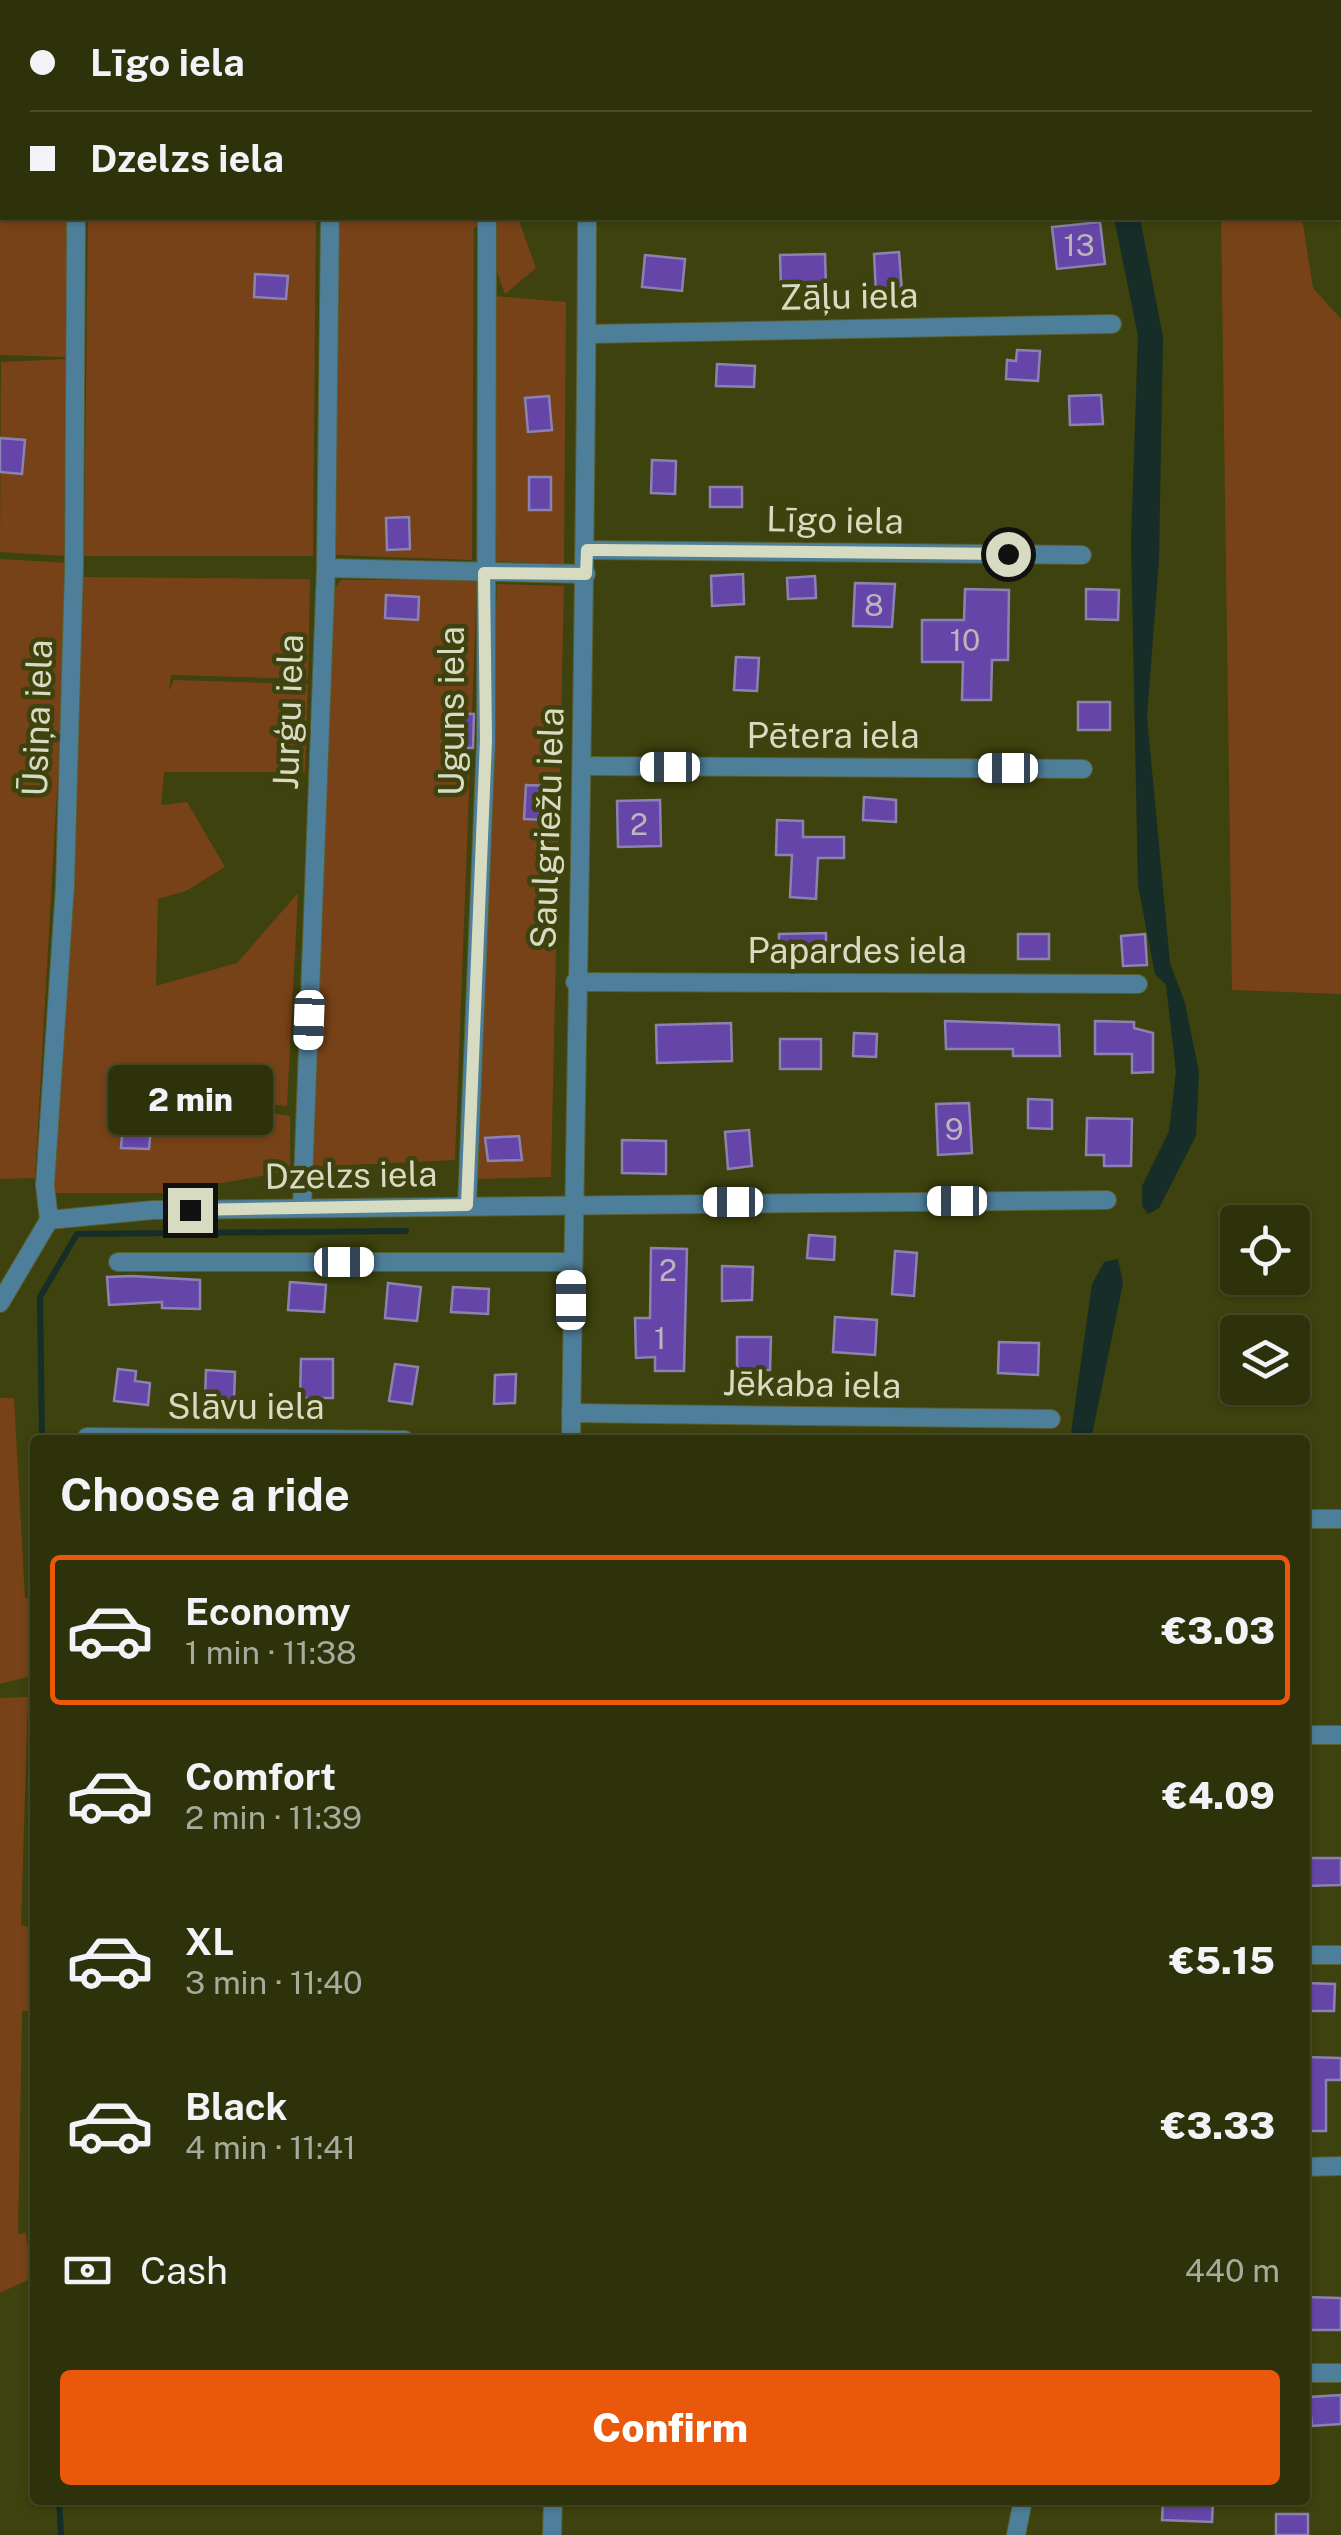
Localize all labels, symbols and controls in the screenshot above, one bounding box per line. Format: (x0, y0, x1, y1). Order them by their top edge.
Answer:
text: Līgo iela (90, 40, 245, 85)
text: Dzelzs iela (90, 136, 284, 181)
house number: 13 (1063, 227, 1095, 263)
street label: Zāļu iela (779, 274, 919, 318)
street label: Līgo iela (766, 498, 904, 542)
route start (986, 532, 1031, 577)
house number: 8 (864, 587, 884, 623)
house number: 10 (950, 622, 980, 658)
street label: Uguns iela (431, 626, 472, 796)
street label: Jurģu iela (265, 634, 311, 790)
street label: Ūsiņa iela (14, 639, 60, 797)
street label: Saulgriežu iela (522, 707, 572, 949)
street label: Pētera iela (746, 715, 920, 756)
car (640, 752, 700, 782)
car (978, 753, 1038, 783)
house number: 2 (630, 806, 648, 842)
street label: Papardes iela (747, 930, 967, 971)
car (293, 989, 325, 1051)
callout: 2 min (108, 1065, 272, 1135)
text: 2 min (148, 1081, 233, 1118)
house number: 9 (945, 1111, 963, 1147)
street label: Dzelzs iela (264, 1153, 438, 1197)
car (927, 1186, 987, 1216)
car (703, 1187, 763, 1217)
route end (168, 1188, 213, 1233)
map controls (1220, 1205, 1310, 1405)
button: locate (1220, 1205, 1310, 1295)
car (314, 1247, 374, 1277)
house number: 2 (659, 1252, 677, 1288)
car (556, 1270, 586, 1330)
button: layers (1220, 1315, 1310, 1405)
house number: 1 (654, 1320, 666, 1356)
street label: Jēkaba iela (722, 1362, 902, 1406)
street label: Slāvu iela (167, 1386, 325, 1427)
text: Choose a ride (60, 1468, 350, 1521)
icon: car (65, 1585, 155, 1675)
text: Economy (185, 1589, 351, 1634)
text: €3.03 (1162, 1608, 1275, 1653)
text: 1 min · 11:38 (185, 1634, 357, 1671)
icon: car (65, 1750, 155, 1840)
text: Comfort (185, 1754, 336, 1799)
text: €4.09 (1162, 1773, 1275, 1818)
text: 2 min · 11:39 (185, 1799, 362, 1836)
icon: car (65, 1915, 155, 2005)
text: XL (185, 1919, 234, 1964)
text: €5.15 (1169, 1938, 1275, 1983)
text: 3 min · 11:40 (185, 1964, 363, 2001)
icon: car (65, 2080, 155, 2170)
text: Black (185, 2084, 288, 2129)
text: €3.33 (1161, 2103, 1275, 2148)
text: 4 min · 11:41 (185, 2129, 356, 2166)
icon: cash (60, 2243, 115, 2298)
text: Cash (140, 2248, 228, 2293)
text: 440 m (1185, 2252, 1280, 2289)
button: Confirm (60, 2370, 1280, 2485)

